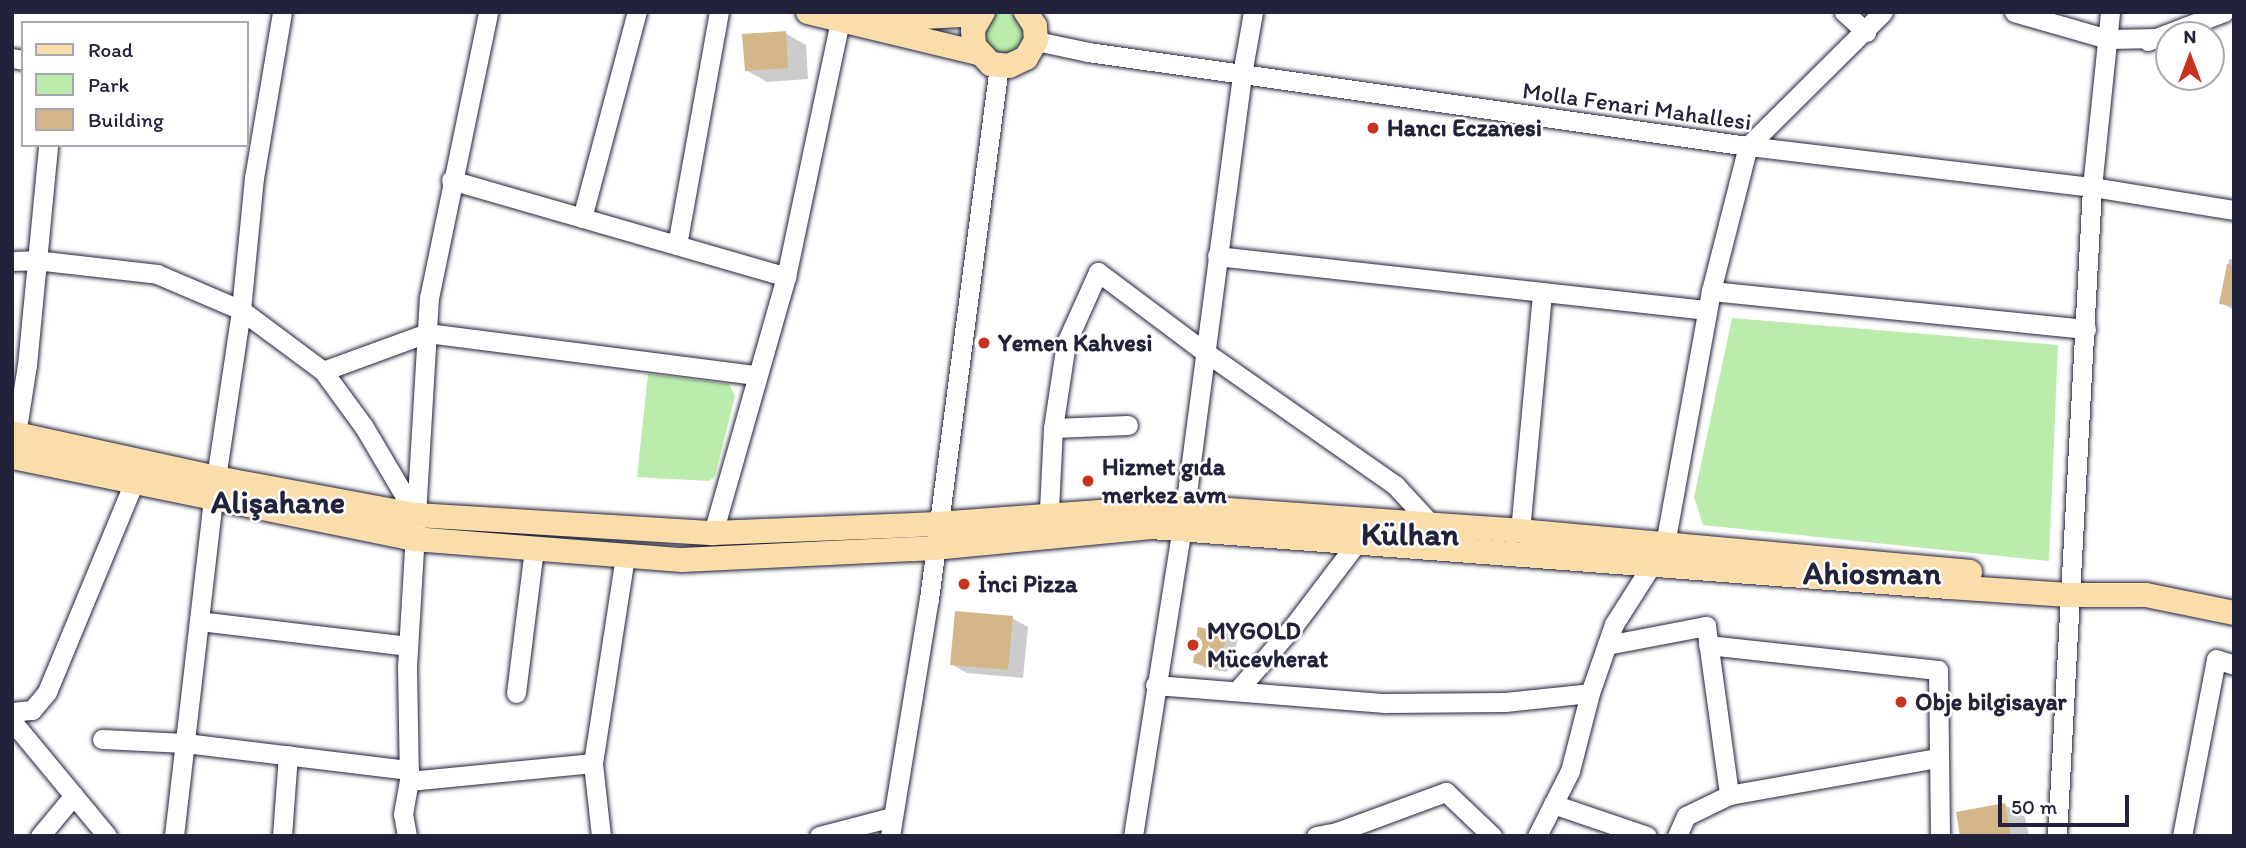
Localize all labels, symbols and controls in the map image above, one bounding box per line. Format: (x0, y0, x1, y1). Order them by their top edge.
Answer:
legend (21, 21, 248, 147)
north arrow (2155, 21, 2225, 91)
text: N (2184, 25, 2196, 48)
text: Road (88, 37, 133, 62)
text: Park (88, 72, 129, 97)
street label: Molla Fenari Mahallesi (1522, 76, 1752, 136)
text: Building (88, 107, 164, 132)
place label: Hancı Eczanesi (1387, 114, 1542, 142)
marker: Hancı Eczanesi (1365, 120, 1381, 136)
place label: Yemen Kahvesi (998, 329, 1153, 357)
marker: Yemen Kahvesi (976, 335, 992, 351)
place label: Hizmet gıda merkez avm (1102, 453, 1226, 509)
marker: Hizmet gıda merkez avm (1080, 473, 1096, 489)
district label: Alişahane (211, 483, 345, 521)
district label: Külhan (1361, 515, 1459, 553)
district label: Ahiosman (1803, 554, 1941, 592)
place label: İnci Pizza (978, 570, 1077, 598)
marker: İnci Pizza (956, 576, 972, 592)
place label: MYGOLD Mücevherat (1207, 617, 1328, 673)
marker: MYGOLD Mücevherat (1185, 637, 1201, 653)
place label: Obje bilgisayar (1915, 688, 2068, 716)
marker: Obje bilgisayar (1893, 694, 1909, 710)
scale bar (2001, 782, 2132, 826)
text: 50 m (2011, 794, 2057, 819)

